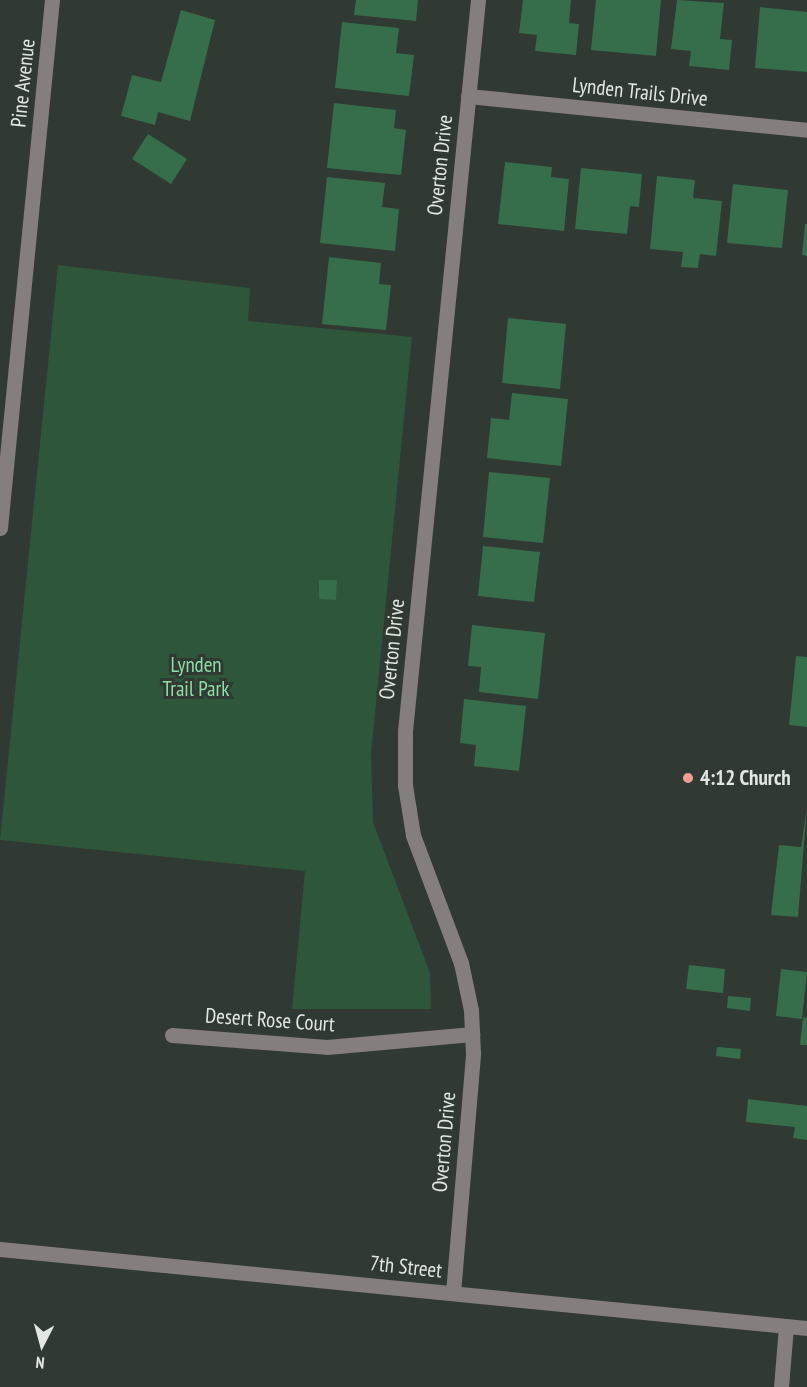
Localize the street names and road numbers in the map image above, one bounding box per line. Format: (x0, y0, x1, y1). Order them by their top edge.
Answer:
street label: Pine Avenue (6, 37, 40, 129)
street label: Lynden Trails Drive (571, 72, 709, 112)
street label: Overton Drive (422, 114, 458, 216)
street label: Overton Drive (374, 598, 410, 700)
street label: Desert Rose Court (204, 1003, 336, 1037)
street label: Overton Drive (427, 1091, 461, 1193)
street label: 7th Street (369, 1251, 443, 1283)

